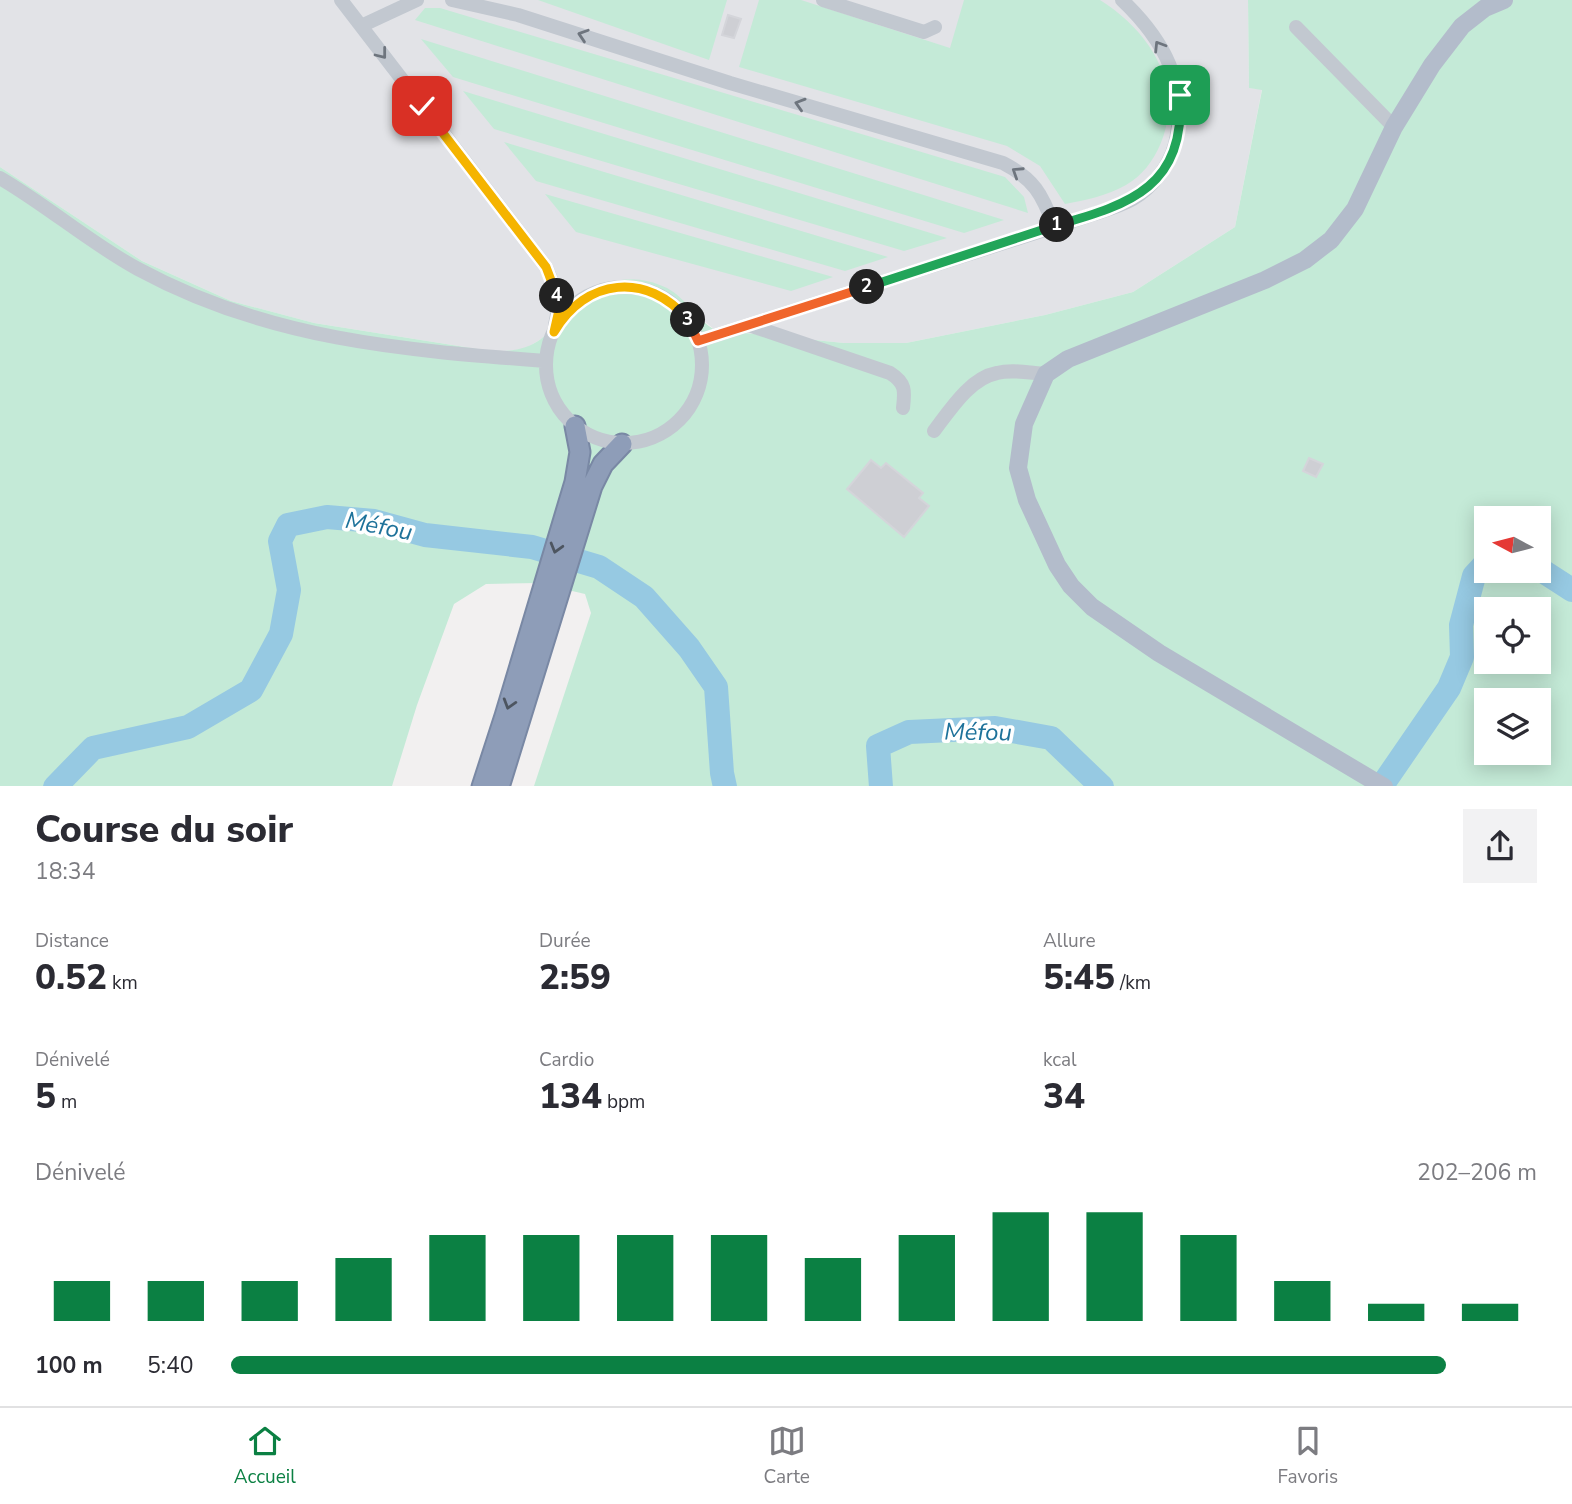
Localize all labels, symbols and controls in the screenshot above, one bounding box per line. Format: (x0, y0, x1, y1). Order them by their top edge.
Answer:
one-way arrow (578, 29, 590, 44)
one-way arrow (1154, 41, 1167, 54)
one-way arrow (374, 46, 387, 59)
pin (1150, 65, 1210, 125)
pin (392, 76, 452, 136)
icon: arrive (1161, 76, 1199, 114)
icon: check (403, 87, 441, 125)
one-way arrow (794, 97, 806, 112)
one-way arrow (1011, 167, 1024, 180)
pin: 1 (1040, 208, 1074, 243)
text: 1 (1051, 211, 1062, 237)
pin: 2 (850, 270, 884, 304)
text: 2 (861, 273, 872, 299)
pin: 4 (540, 278, 574, 314)
text: 4 (551, 282, 562, 308)
pin: 3 (670, 302, 706, 338)
text: 3 (682, 306, 693, 332)
water label: Méfou (343, 504, 415, 548)
north arrow (1474, 506, 1550, 583)
map controls (1474, 506, 1551, 765)
one-way arrow (549, 542, 564, 554)
button: locate (1474, 597, 1551, 674)
button: layers (1474, 688, 1551, 765)
one-way arrow (502, 698, 517, 710)
water label: Méfou (944, 715, 1012, 749)
text: Course du soir (35, 804, 293, 855)
button: share (1463, 809, 1537, 883)
text: 18:34 (35, 856, 95, 887)
text: Distance (35, 928, 109, 954)
text: Durée (539, 928, 591, 954)
text: Allure (1043, 928, 1096, 954)
text: 0.52 (35, 954, 107, 1001)
text: 2:59 (539, 954, 611, 1001)
text: 5:45 (1043, 954, 1115, 1001)
text: km (107, 970, 138, 996)
text: /km (1115, 970, 1151, 996)
text: Dénivelé (35, 1047, 110, 1073)
text: Cardio (539, 1047, 594, 1073)
text: kcal (1043, 1047, 1077, 1073)
text: 5 (35, 1073, 56, 1120)
text: 134 (539, 1073, 602, 1120)
text: 34 (1043, 1073, 1085, 1120)
text: m (56, 1089, 77, 1115)
text: bpm (602, 1089, 645, 1115)
text: Dénivelé (35, 1157, 126, 1188)
text: 202–206 m (1417, 1157, 1537, 1188)
text: 100 m (35, 1350, 103, 1381)
text: 5:40 (147, 1350, 194, 1381)
tab: Accueil (234, 1422, 296, 1490)
tab: Carte (763, 1422, 810, 1490)
tab: Favoris (1278, 1422, 1338, 1490)

